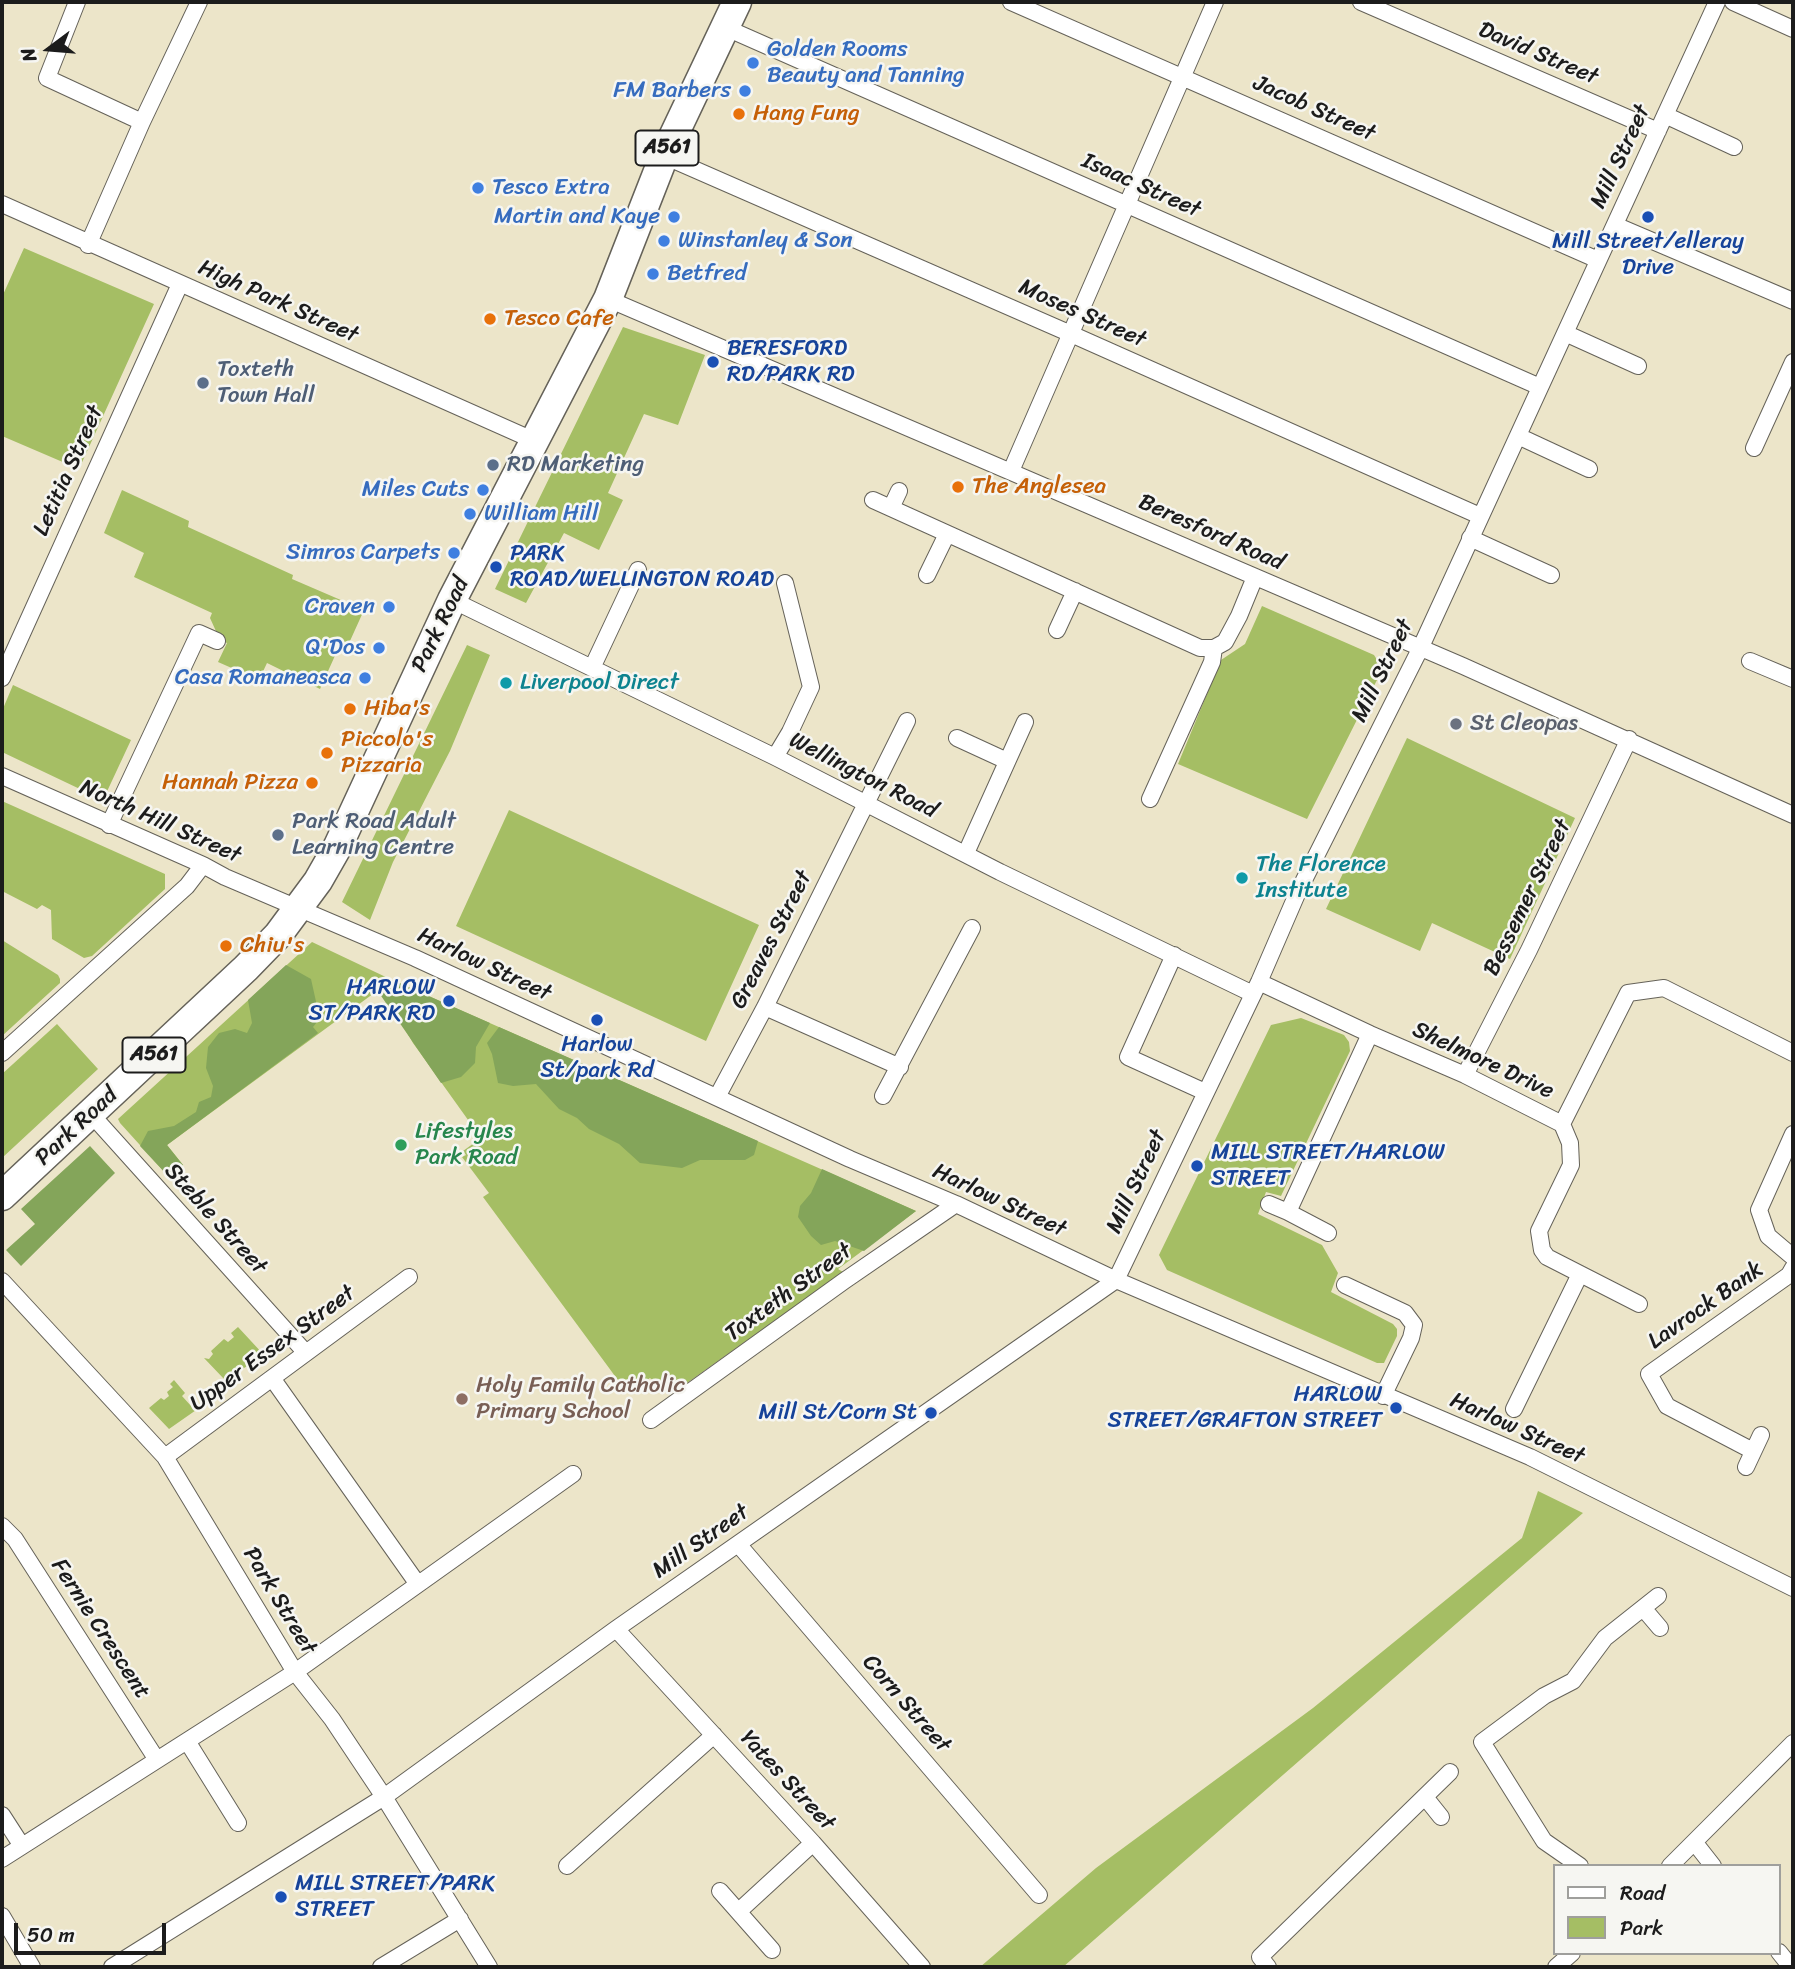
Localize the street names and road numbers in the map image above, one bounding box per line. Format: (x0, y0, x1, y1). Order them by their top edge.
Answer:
street label: David Street (1474, 16, 1602, 92)
street label: Jacob Street (1249, 70, 1379, 148)
street label: Mill Street (1585, 101, 1657, 213)
road number: A561 (636, 130, 698, 166)
street label: Isaac Street (1077, 148, 1205, 224)
street label: High Park Street (194, 254, 362, 350)
street label: Moses Street (1014, 274, 1150, 354)
street label: Letitia Street (28, 402, 110, 540)
street label: Beresford Road (1134, 489, 1288, 577)
street label: Park Road (406, 573, 476, 677)
street label: Mill Street (1346, 615, 1420, 727)
street label: Wellington Road (784, 727, 942, 825)
street label: North Hill Street (75, 774, 245, 870)
street label: Bessemer Street (1478, 815, 1578, 981)
street label: Greaves Street (725, 866, 819, 1014)
street label: Harlow Street (413, 922, 555, 1008)
street label: Shelmore Drive (1408, 1016, 1558, 1106)
road number: A561 (122, 1038, 186, 1072)
street label: Park Road (30, 1082, 124, 1172)
street label: Mill Street (1101, 1126, 1173, 1238)
street label: Steble Street (158, 1158, 272, 1280)
street label: Harlow Street (928, 1158, 1070, 1244)
street label: Toxteth Street (720, 1238, 858, 1348)
street label: Lavrock Bank (1643, 1256, 1769, 1356)
street label: Upper Essex Street (185, 1280, 361, 1418)
street label: Harlow Street (1446, 1387, 1588, 1471)
street label: Mill Street (648, 1499, 754, 1585)
street label: Park Street (236, 1542, 322, 1660)
street label: Fernie Crescent (44, 1554, 156, 1704)
street label: Corn Street (856, 1649, 956, 1759)
street label: Yates Street (734, 1725, 840, 1837)

